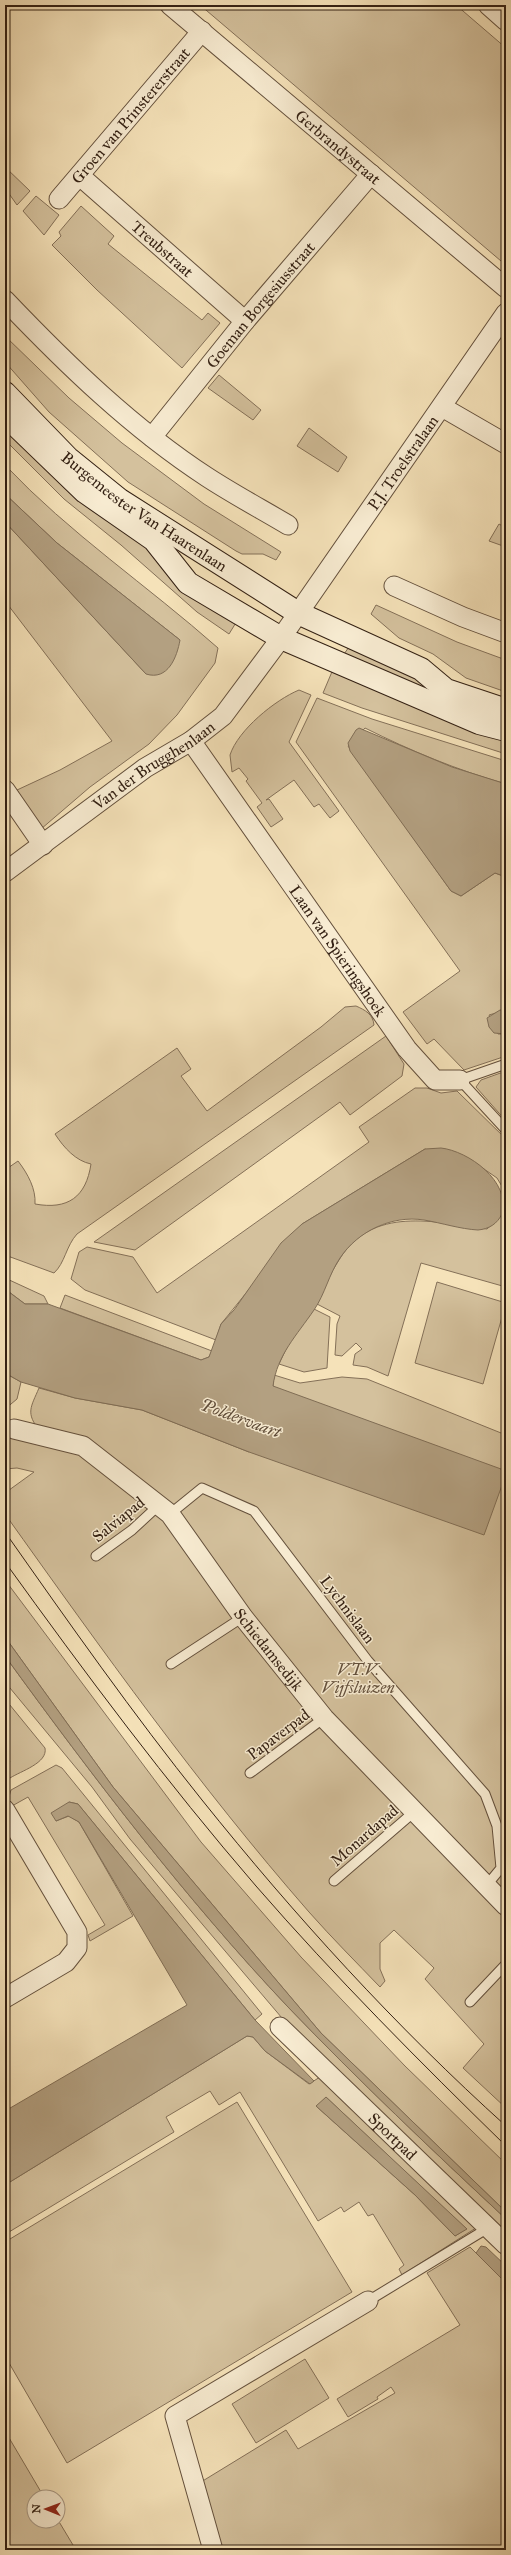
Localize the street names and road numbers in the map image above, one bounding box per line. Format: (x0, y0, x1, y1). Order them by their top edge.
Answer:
street label: Groen van Prinstererstraat (67, 43, 194, 187)
street label: Gerbrandystraat (291, 106, 385, 189)
street label: Treubstraat (127, 217, 197, 281)
street label: Goeman Borgesiusstraat (202, 238, 319, 372)
street label: P.J. Troelstralaan (364, 412, 442, 514)
street label: Burgemeester Van Haarenlaan (58, 448, 231, 576)
street label: Van der Brugghenlaan (88, 717, 219, 814)
street label: Laan van Spieringshoek (285, 882, 390, 1021)
street label: Salviapad (88, 1493, 148, 1546)
street label: Lychnislaan (316, 1572, 379, 1647)
street label: Schiedamsedijk (230, 1605, 308, 1695)
street label: Papaverpad (243, 1705, 313, 1764)
street label: Monardapad (327, 1801, 402, 1870)
street label: Sportpad (365, 2109, 421, 2164)

